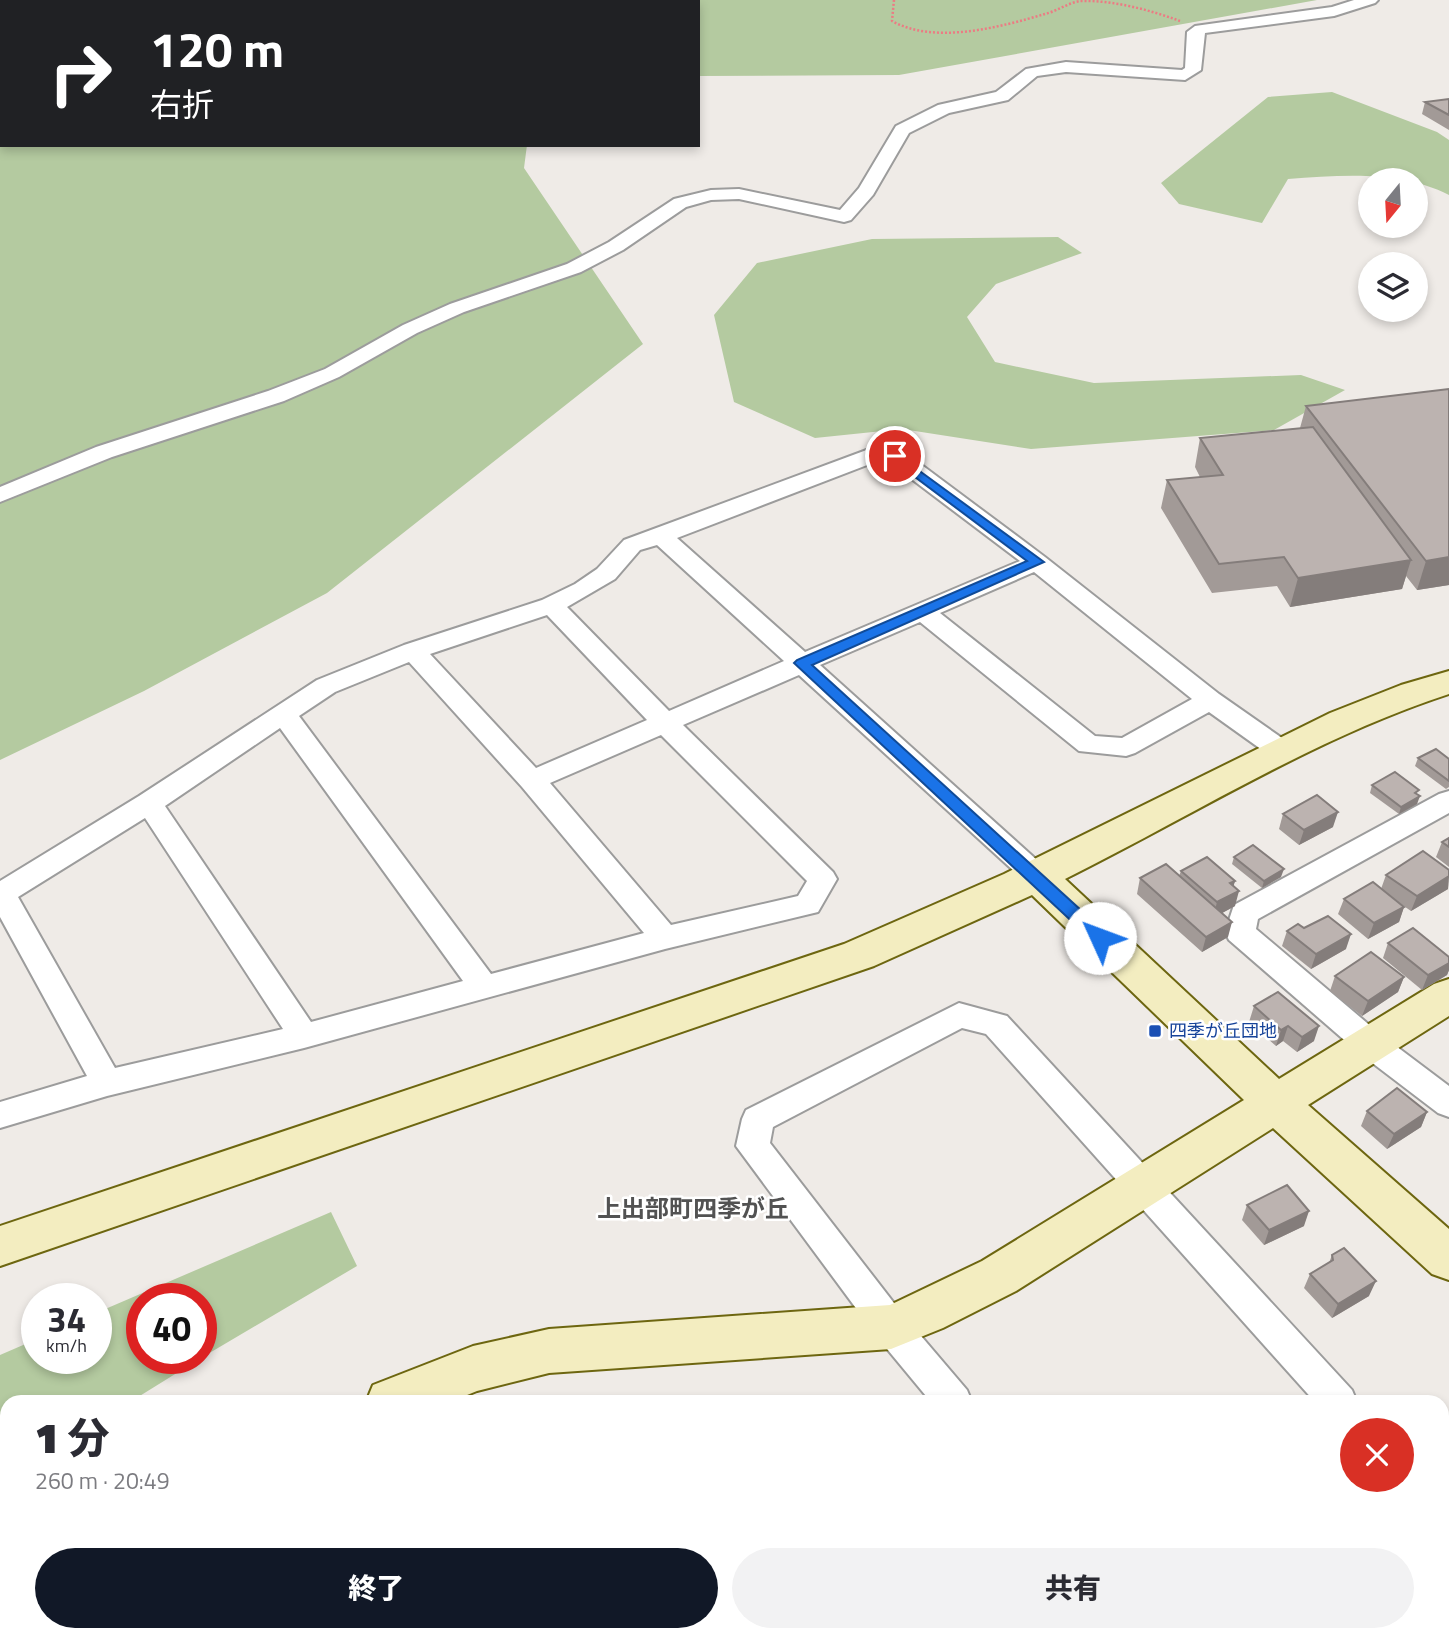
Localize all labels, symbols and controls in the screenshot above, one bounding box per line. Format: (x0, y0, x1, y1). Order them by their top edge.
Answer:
text: 120 m (150, 11, 284, 86)
icon: right (35, 28, 126, 119)
text: 右折 (150, 80, 214, 128)
north arrow (1358, 168, 1428, 238)
map controls (1358, 168, 1428, 322)
button: layers (1358, 252, 1428, 322)
pin (865, 426, 925, 486)
icon: arrive (876, 437, 914, 475)
position arrow (1063, 901, 1137, 975)
place label: 四季が丘団地 (1169, 1017, 1277, 1044)
marker: 四季が丘団地 (1147, 1023, 1163, 1039)
district label: 上出部町四季が丘 (597, 1190, 789, 1226)
speed limit sign: 40 (126, 1283, 217, 1374)
text: 34 (47, 1292, 86, 1346)
text: km/h (46, 1332, 87, 1359)
text: 1 分 (35, 1405, 109, 1469)
button: close (1340, 1418, 1414, 1492)
text: 260 m · 20:49 (35, 1463, 170, 1498)
button: 終了 (35, 1548, 718, 1628)
button: 共有 (732, 1548, 1414, 1628)

